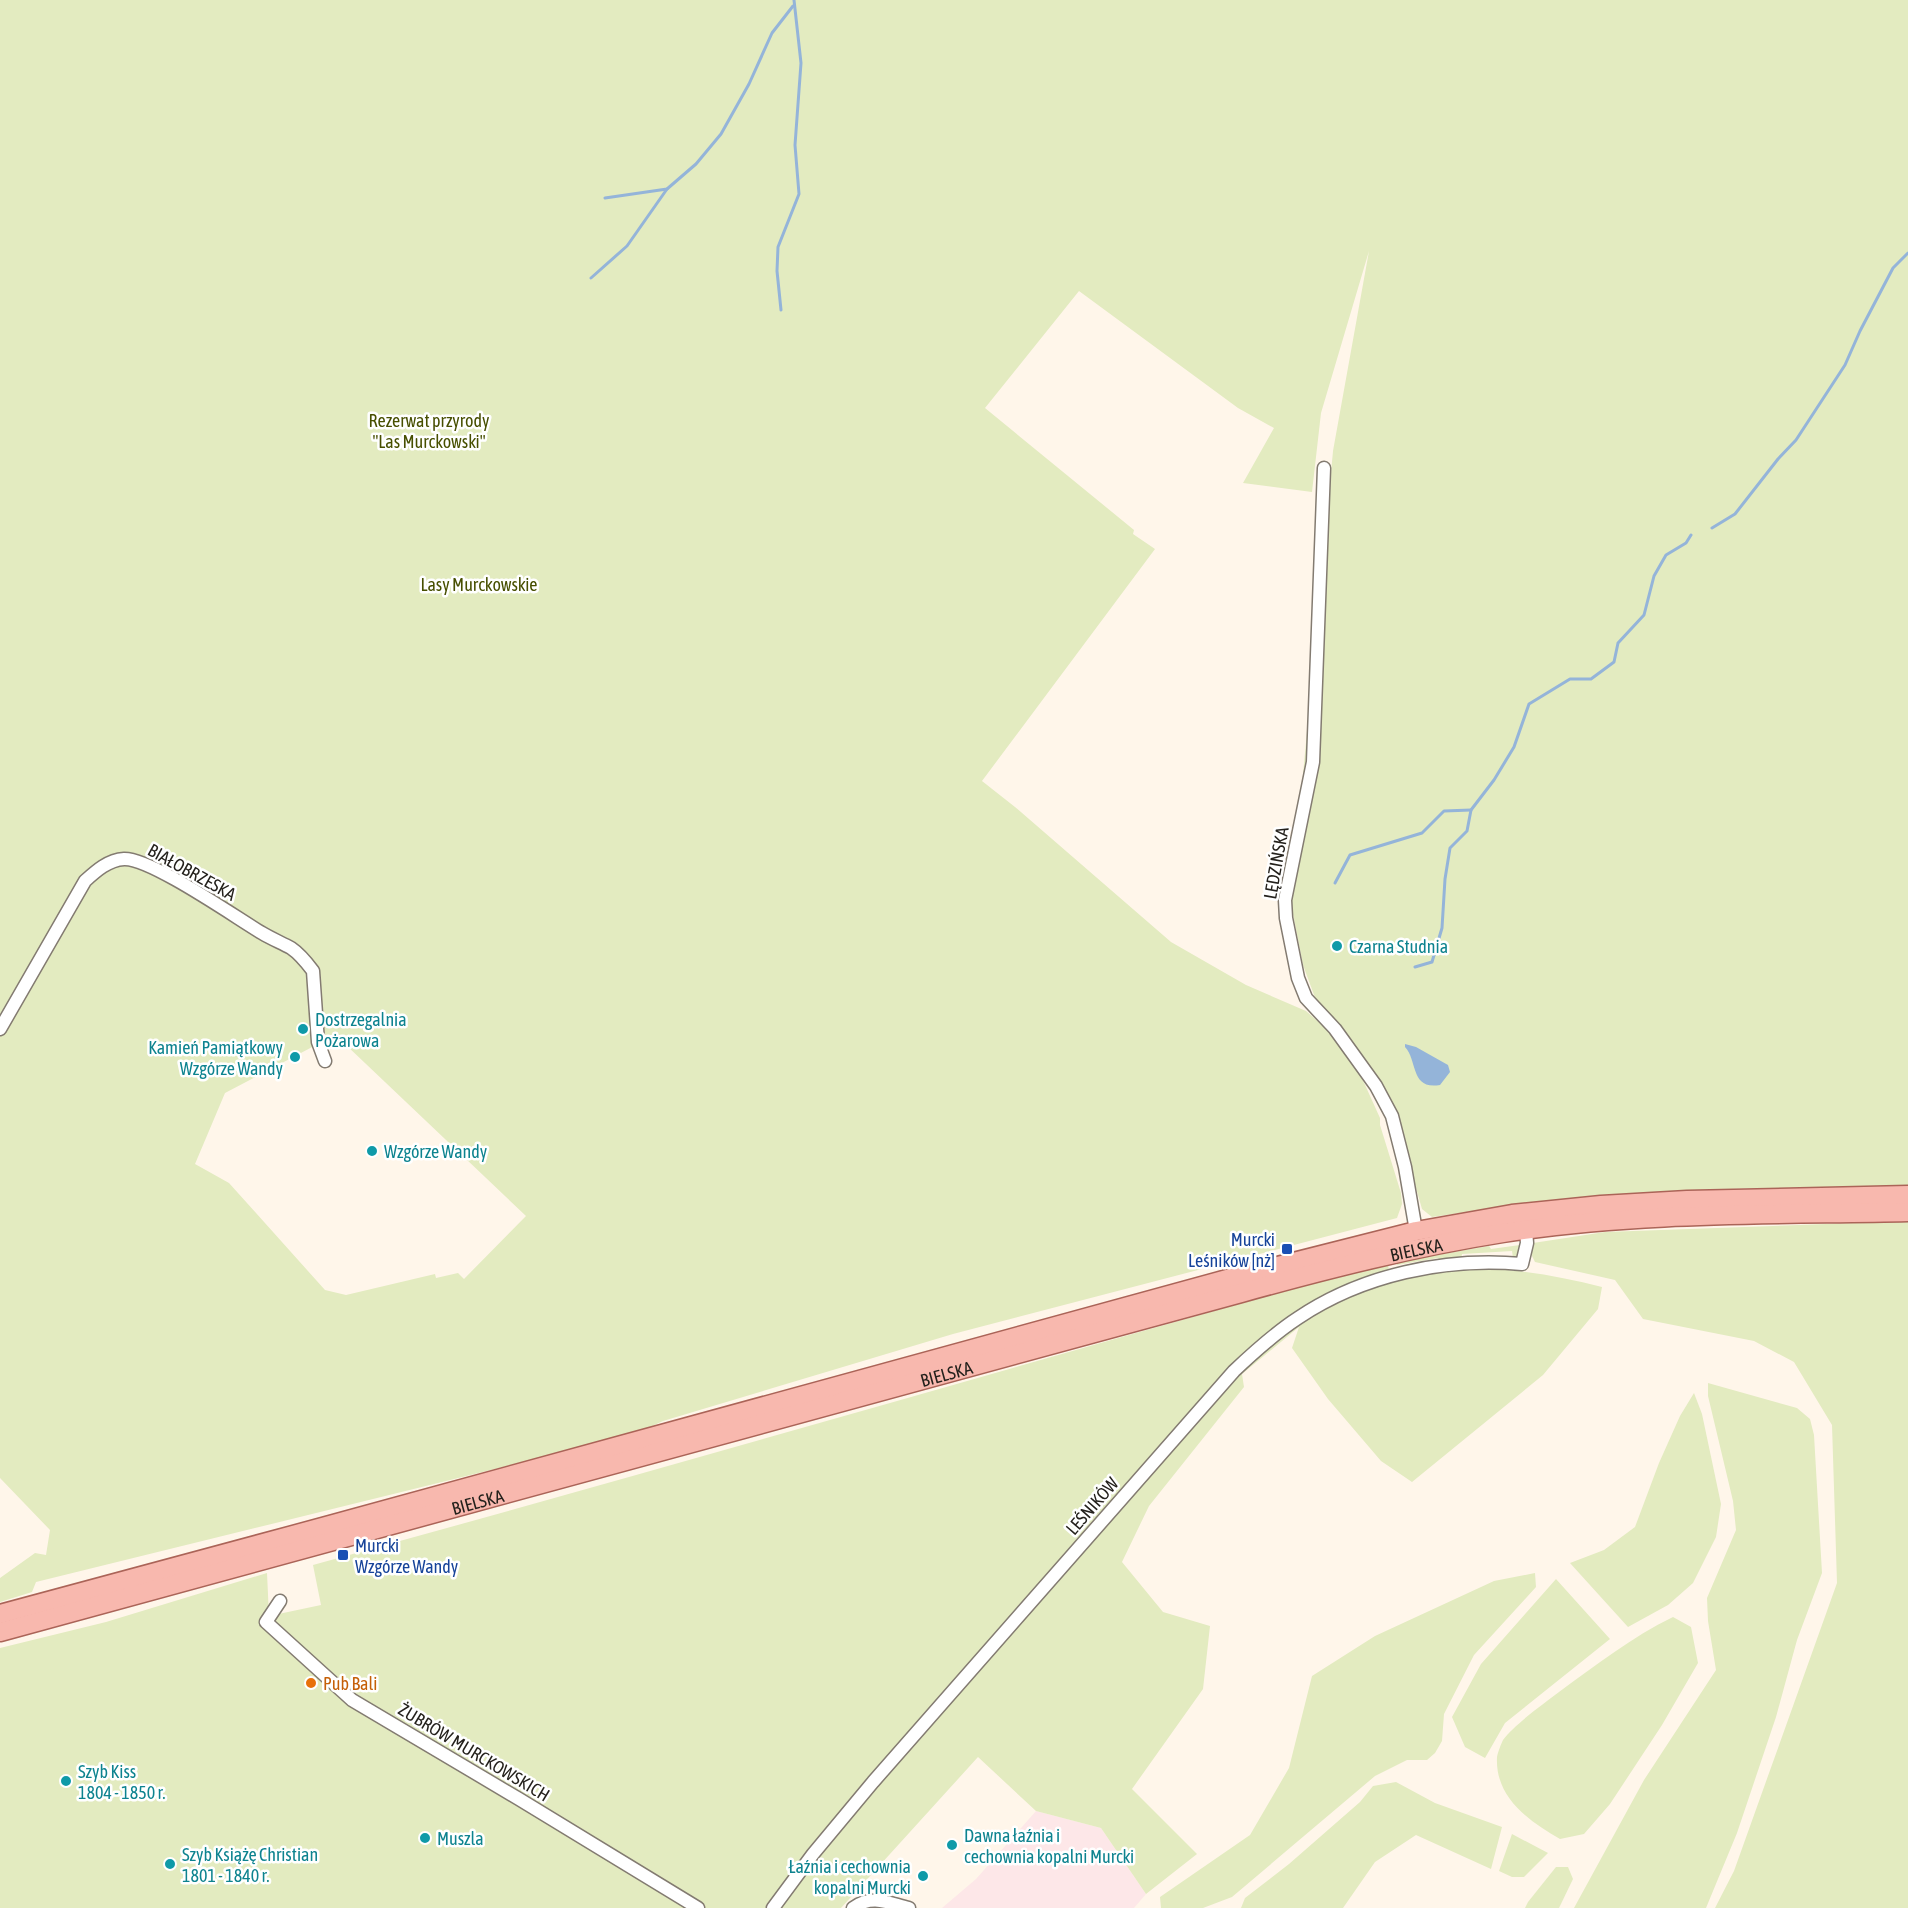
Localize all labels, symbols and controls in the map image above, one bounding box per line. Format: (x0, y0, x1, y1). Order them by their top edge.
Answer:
park label: Rezerwat przyrody "Las Murckowski" (369, 410, 490, 452)
park label: Lasy Murckowskie (421, 574, 537, 595)
street label: LĘDZIŃSKA (1259, 825, 1293, 901)
street label: BIAŁOBRZESKA (144, 839, 240, 905)
place label: Czarna Studnia (1349, 936, 1448, 957)
marker: Czarna Studnia (1330, 939, 1344, 953)
place label: Dostrzegalnia Pożarowa (315, 1009, 407, 1051)
marker: Dostrzegalnia Pożarowa (296, 1022, 310, 1036)
place label: Kamień Pamiątkowy Wzgórze Wandy (148, 1037, 283, 1079)
marker: Kamień Pamiątkowy Wzgórze Wandy (288, 1050, 302, 1064)
place label: Wzgórze Wandy (384, 1141, 487, 1162)
marker: Wzgórze Wandy (365, 1144, 379, 1158)
place label: Murcki Leśników [nż] (1188, 1229, 1275, 1271)
street label: BIELSKA (1388, 1234, 1444, 1265)
marker: Murcki Leśników [nż] (1280, 1242, 1294, 1256)
street label: BIELSKA (918, 1356, 975, 1391)
street label: LEŚNIKÓW (1061, 1473, 1123, 1539)
street label: BIELSKA (449, 1484, 506, 1519)
place label: Murcki Wzgórze Wandy (355, 1535, 458, 1577)
marker: Murcki Wzgórze Wandy (336, 1548, 350, 1562)
place label: Pub Bali (323, 1673, 377, 1694)
marker: Pub Bali (304, 1676, 318, 1690)
street label: ŻUBRÓW MURCKOWSKICH (395, 1699, 553, 1805)
place label: Szyb Kiss 1804 - 1850 r. (78, 1761, 165, 1803)
marker: Szyb Kiss 1804 - 1850 r. (59, 1774, 73, 1788)
place label: Dawna łaźnia i cechownia kopalni Murcki (964, 1825, 1134, 1867)
place label: Muszla (437, 1828, 484, 1849)
marker: Muszla (418, 1831, 432, 1845)
marker: Dawna łaźnia i cechownia kopalni Murcki (945, 1838, 959, 1852)
place label: Szyb Książę Christian 1801 - 1840 r. (182, 1844, 318, 1886)
place label: Łaźnia i cechownia kopalni Murcki (788, 1856, 911, 1898)
marker: Szyb Książę Christian 1801 - 1840 r. (163, 1857, 177, 1871)
marker: Łaźnia i cechownia kopalni Murcki (916, 1869, 930, 1883)

